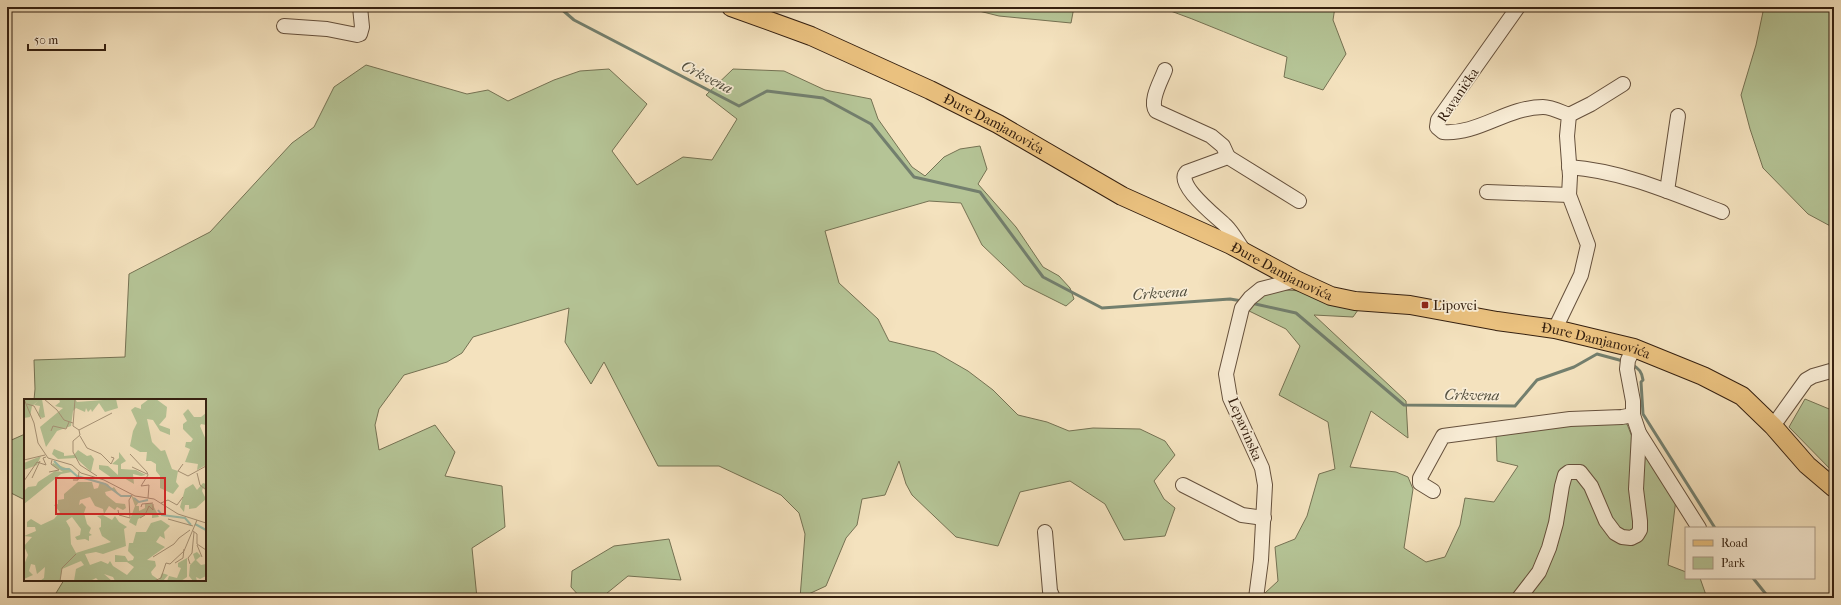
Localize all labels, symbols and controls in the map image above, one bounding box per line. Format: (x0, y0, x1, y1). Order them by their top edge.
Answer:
scale bar (28, 26, 105, 52)
text: 50 m (34, 33, 58, 47)
water label: Crkvena (678, 56, 736, 98)
street label: Ravanička (1434, 64, 1483, 125)
street label: Đure Damjanovića (941, 90, 1048, 158)
street label: Đure Damjanovića (1228, 238, 1336, 304)
water label: Crkvena (1132, 282, 1188, 304)
place label: Lipovci (1433, 297, 1477, 314)
marker: Lipovci (1420, 300, 1430, 310)
street label: Đure Damjanovića (1540, 319, 1653, 362)
water label: Crkvena (1444, 386, 1500, 404)
street label: Lepavinska (1224, 395, 1266, 464)
inset map (24, 399, 206, 581)
legend (1685, 527, 1815, 579)
text: Road (1721, 536, 1748, 550)
text: Park (1721, 556, 1746, 570)

